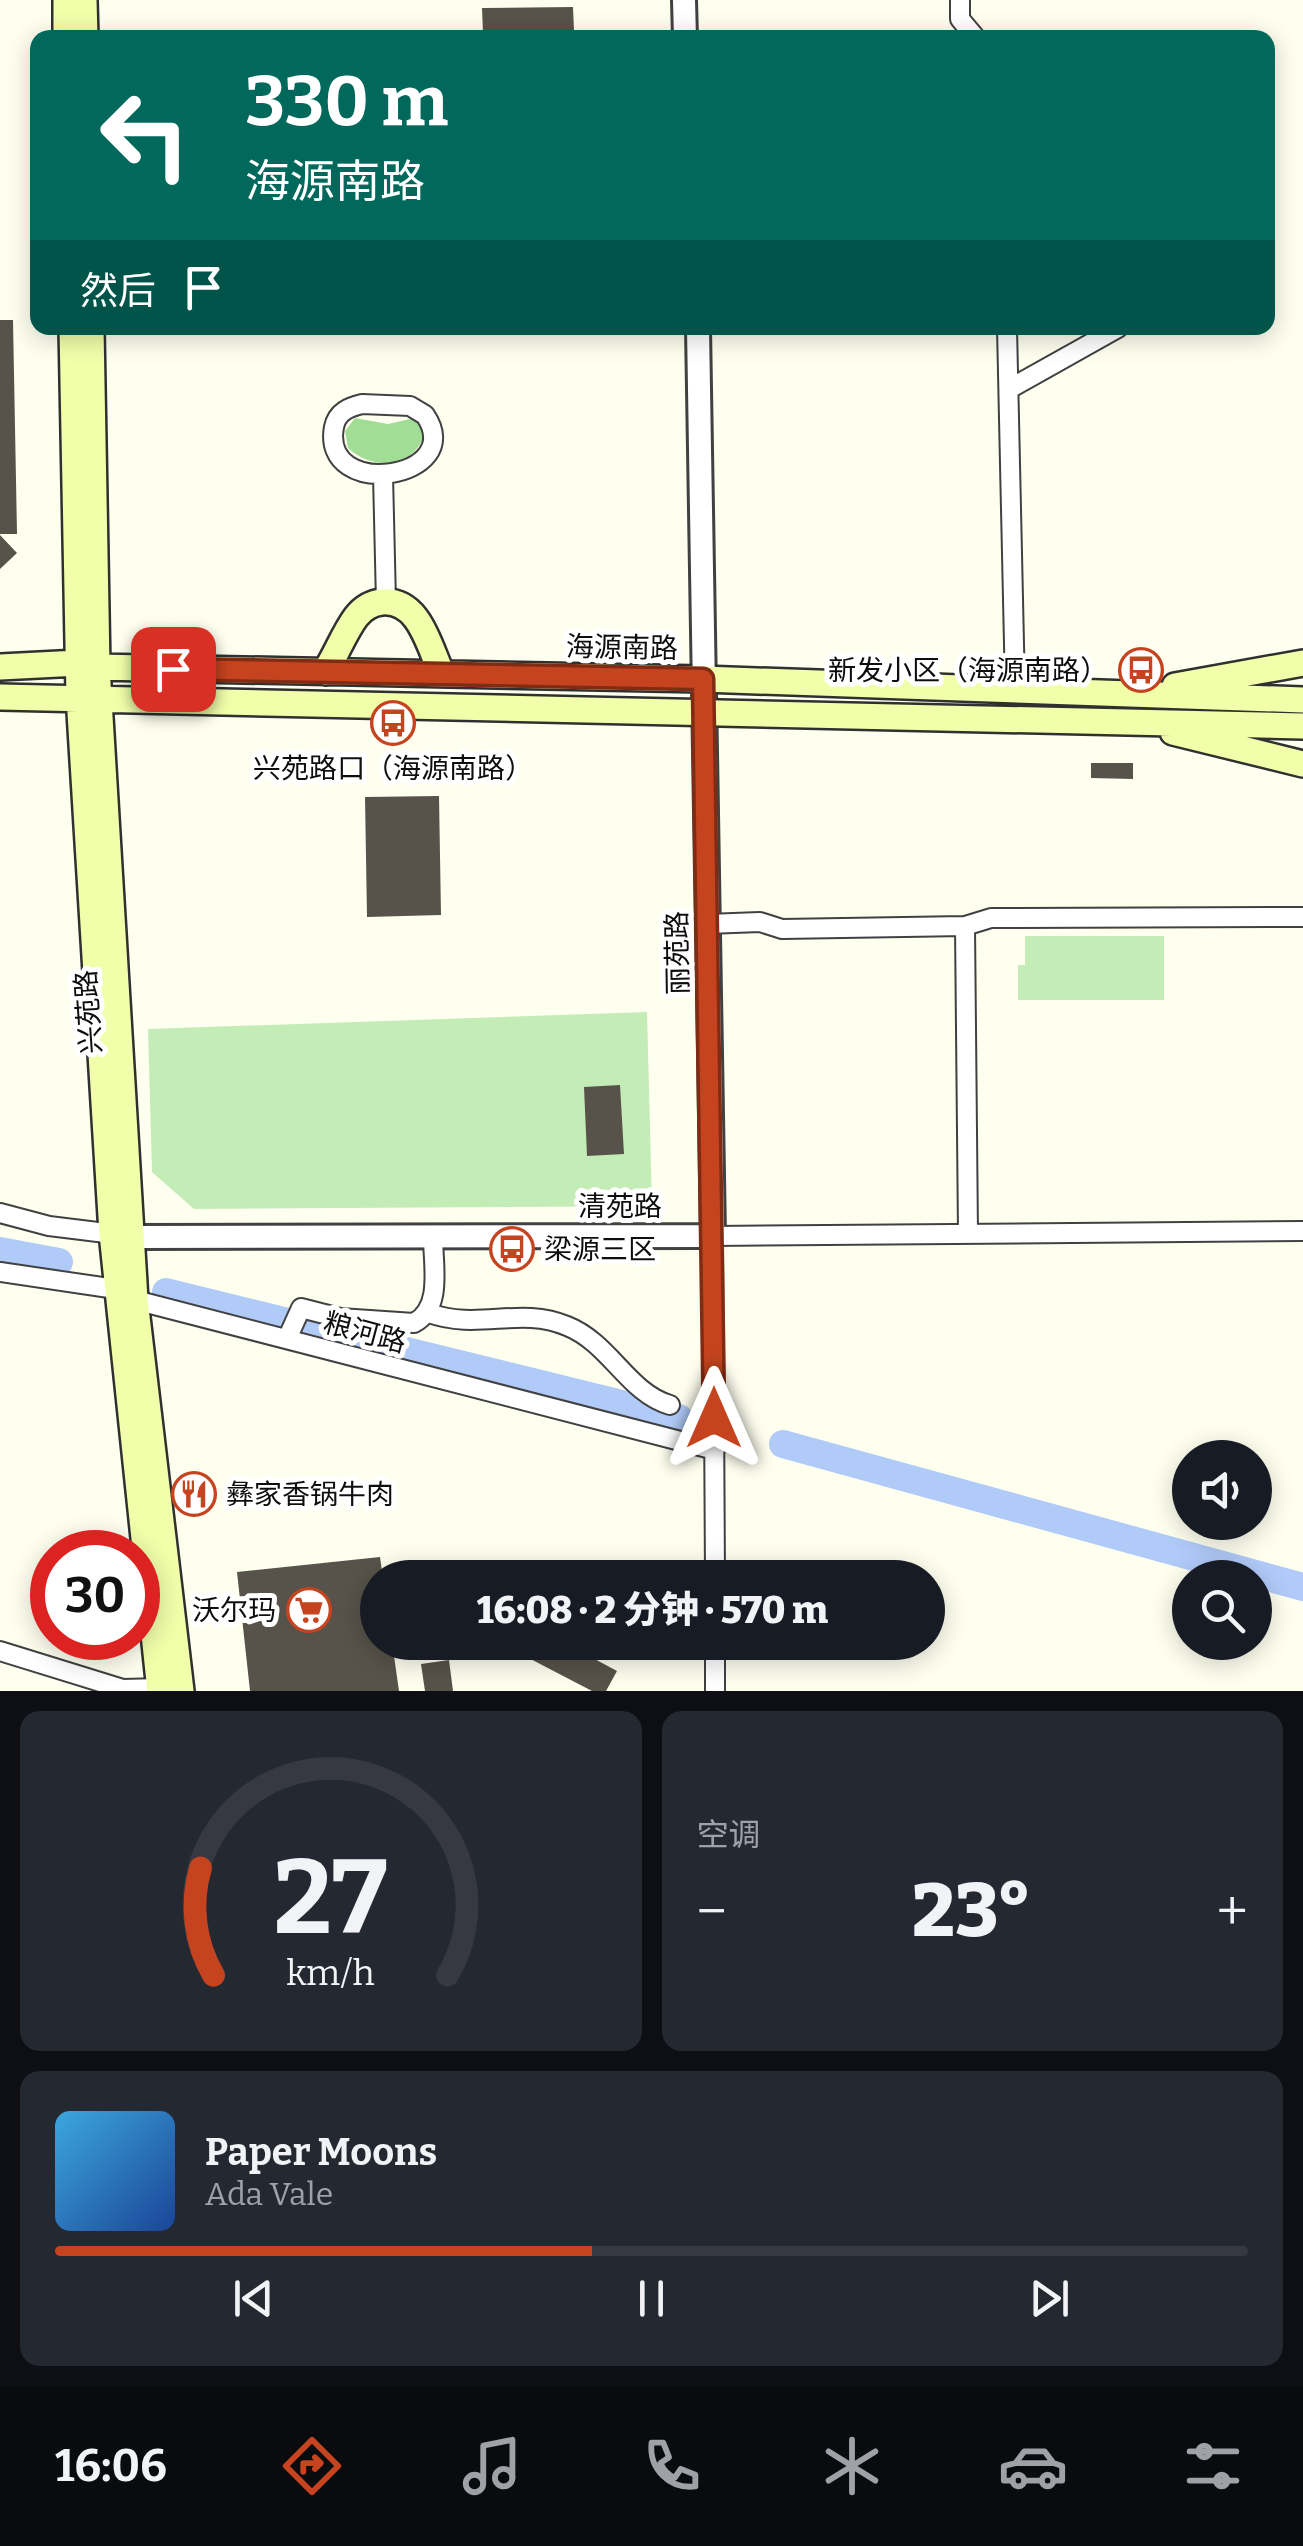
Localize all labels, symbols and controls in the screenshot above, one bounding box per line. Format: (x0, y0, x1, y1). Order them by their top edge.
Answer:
text: 330 m (245, 60, 448, 144)
icon: left (80, 70, 210, 200)
text: 海源南路 (245, 155, 425, 209)
icon: arrive (176, 260, 231, 315)
text: 然后 (80, 268, 156, 314)
pin (131, 627, 216, 712)
street label: 海源南路 (566, 630, 678, 665)
icon: arrive (146, 642, 201, 697)
bus stop icon: 新发小区（海源南路） (1118, 647, 1164, 693)
place label: 新发小区（海源南路） (828, 654, 1108, 687)
bus stop icon: 兴苑路口（海源南路） (370, 700, 416, 746)
place label: 兴苑路口（海源南路） (253, 752, 533, 785)
street label: 丽苑路 (660, 911, 695, 995)
street label: 兴苑路 (69, 969, 108, 1055)
street label: 清苑路 (578, 1190, 662, 1223)
bus stop icon: 梁源三区 (489, 1226, 535, 1272)
place label: 梁源三区 (544, 1233, 656, 1266)
street label: 粮河路 (320, 1306, 410, 1359)
position arrow (662, 1366, 766, 1470)
map controls (1172, 1440, 1272, 1660)
button: sound (1172, 1440, 1272, 1540)
restaurant icon: 彝家香锅牛肉 (171, 1471, 217, 1517)
place label: 彝家香锅牛肉 (226, 1478, 394, 1511)
speed limit sign: 30 (30, 1530, 160, 1660)
button: search (1172, 1560, 1272, 1660)
supermarket icon: 沃尔玛 (286, 1587, 332, 1633)
text: 16:08 · 2 分钟 · 570 m (477, 1587, 828, 1633)
place label: 沃尔玛 (192, 1594, 276, 1627)
text: 空调 (697, 1816, 761, 1854)
text: 27 (274, 1836, 388, 1961)
text: 23° (912, 1866, 1031, 1956)
text: − (697, 1879, 727, 1945)
text: + (1217, 1879, 1248, 1945)
text: km/h (287, 1952, 375, 1994)
text: Paper Moons (205, 2129, 437, 2175)
text: Ada Vale (205, 2175, 333, 2213)
icon: previous (226, 2271, 281, 2326)
icon: pause (624, 2271, 679, 2326)
icon: next (1022, 2271, 1077, 2326)
icon: directions (277, 2431, 347, 2501)
icon: music (457, 2431, 527, 2501)
icon: phone (637, 2431, 707, 2501)
icon: climate (817, 2431, 887, 2501)
icon: car (998, 2431, 1068, 2501)
icon: filters (1178, 2431, 1248, 2501)
text: 16:06 (55, 2439, 167, 2493)

